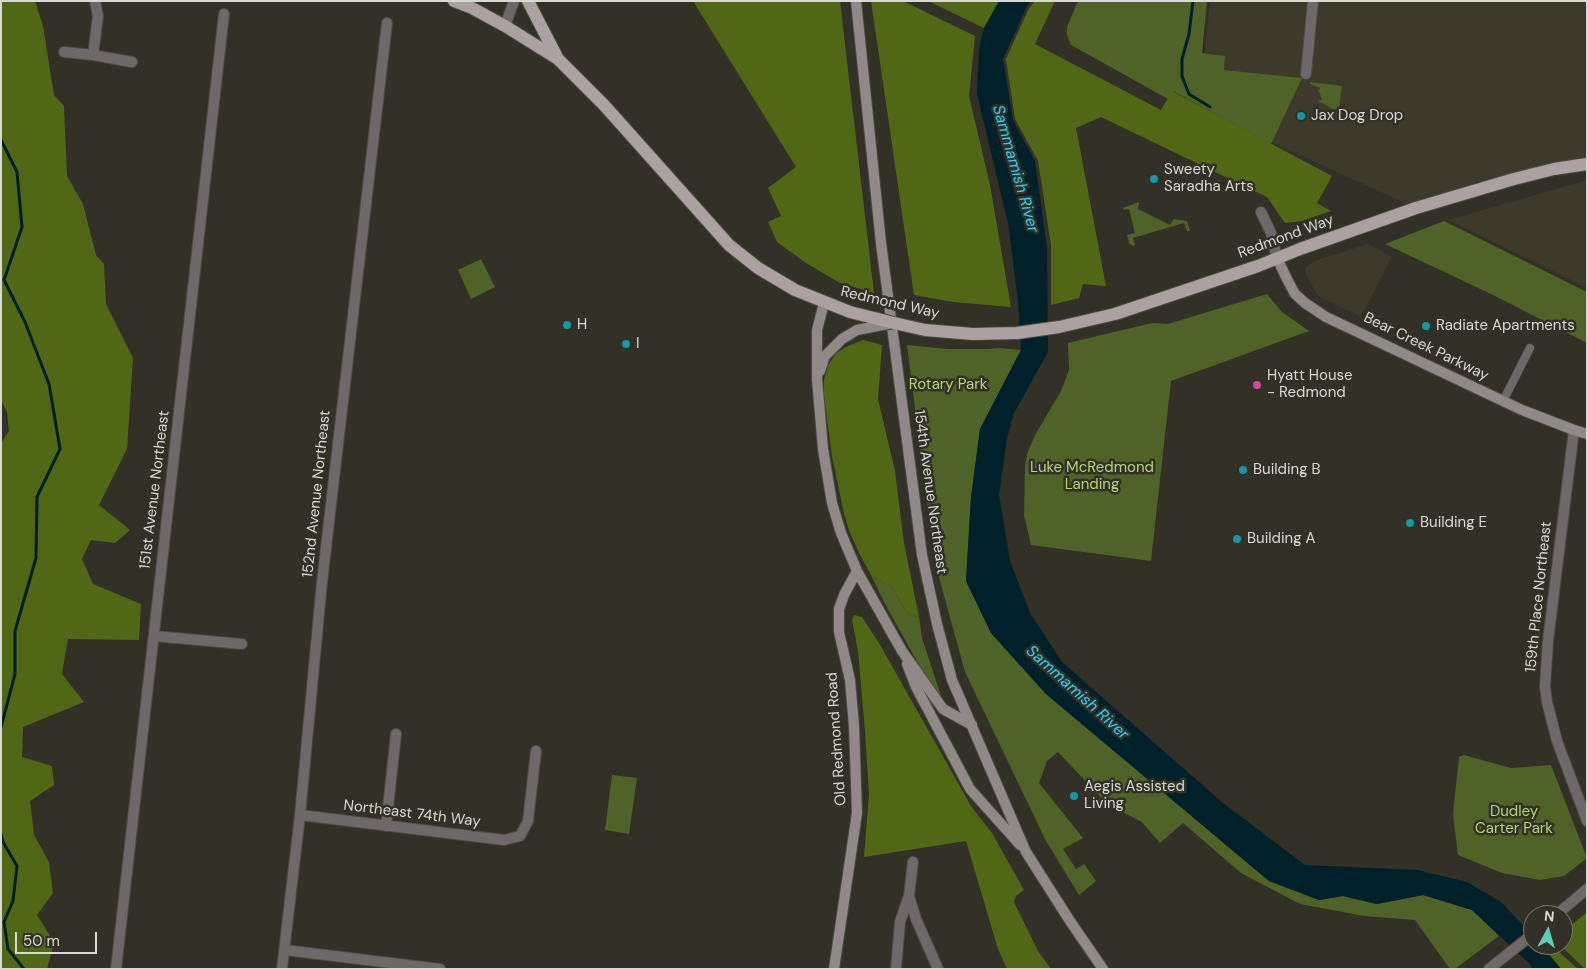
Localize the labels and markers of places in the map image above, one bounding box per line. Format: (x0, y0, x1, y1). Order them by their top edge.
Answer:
place label: Jax Dog Drop (1311, 107, 1403, 125)
marker: Jax Dog Drop (1295, 110, 1307, 122)
place label: Sweety Saradha Arts (1164, 161, 1254, 196)
marker: Sweety Saradha Arts (1148, 173, 1160, 185)
place label: H (577, 316, 587, 334)
place label: Radiate Apartments (1436, 317, 1575, 335)
marker: H (561, 319, 573, 331)
marker: Radiate Apartments (1420, 320, 1432, 332)
place label: I (636, 335, 640, 353)
marker: I (620, 338, 632, 350)
place label: Hyatt House - Redmond (1267, 367, 1353, 402)
marker: Hyatt House - Redmond (1251, 379, 1263, 391)
place label: Building B (1253, 461, 1321, 479)
marker: Building B (1237, 464, 1249, 476)
place label: Building E (1420, 514, 1487, 532)
marker: Building E (1404, 517, 1416, 529)
place label: Building A (1247, 530, 1316, 548)
marker: Building A (1231, 533, 1243, 545)
place label: Aegis Assisted Living (1084, 778, 1185, 813)
marker: Aegis Assisted Living (1068, 790, 1080, 802)

